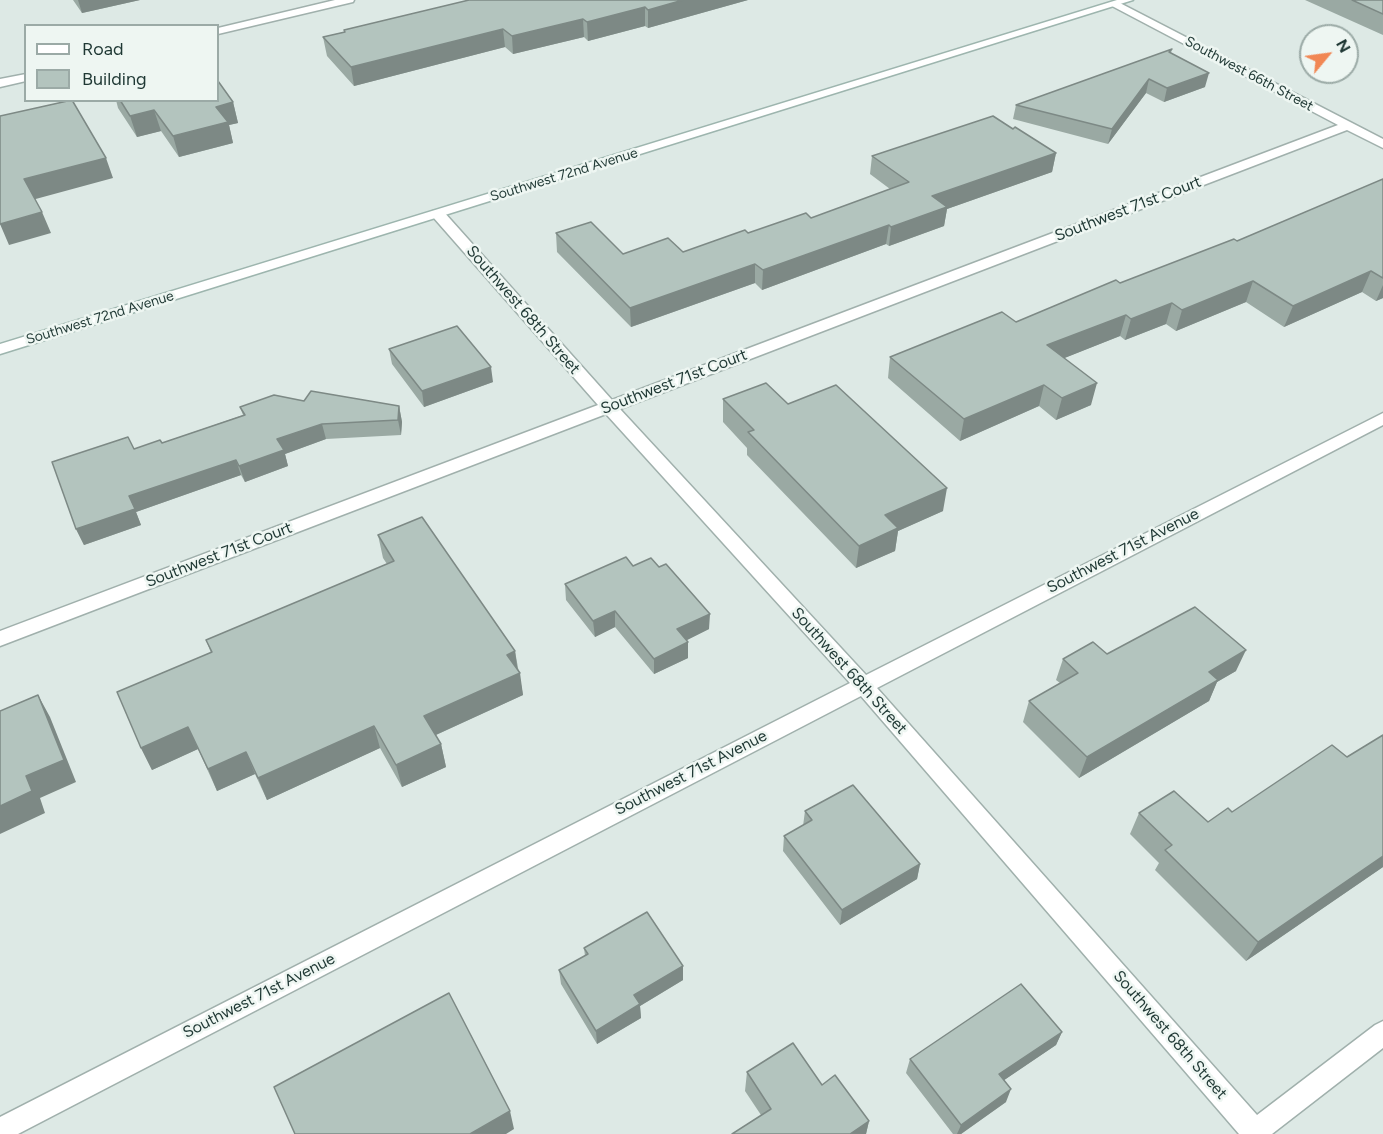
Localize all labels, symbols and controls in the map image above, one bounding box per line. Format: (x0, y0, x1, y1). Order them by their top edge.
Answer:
legend (24, 24, 219, 102)
north arrow (1299, 24, 1359, 84)
street label: Southwest 66th Street (1182, 33, 1316, 115)
text: N (1332, 36, 1355, 56)
text: Road (82, 38, 123, 60)
text: Building (82, 68, 147, 90)
street label: Southwest 72nd Avenue (488, 145, 640, 205)
street label: Southwest 71st Court (1052, 172, 1204, 246)
street label: Southwest 68th Street (462, 242, 584, 378)
street label: Southwest 72nd Avenue (24, 288, 176, 348)
street label: Southwest 71st Court (598, 345, 750, 419)
street label: Southwest 71st Avenue (1044, 504, 1202, 598)
street label: Southwest 71st Court (143, 518, 295, 592)
street label: Southwest 68th Street (787, 604, 911, 738)
street label: Southwest 71st Avenue (612, 726, 770, 820)
street label: Southwest 71st Avenue (180, 949, 338, 1043)
street label: Southwest 68th Street (1109, 967, 1231, 1103)

